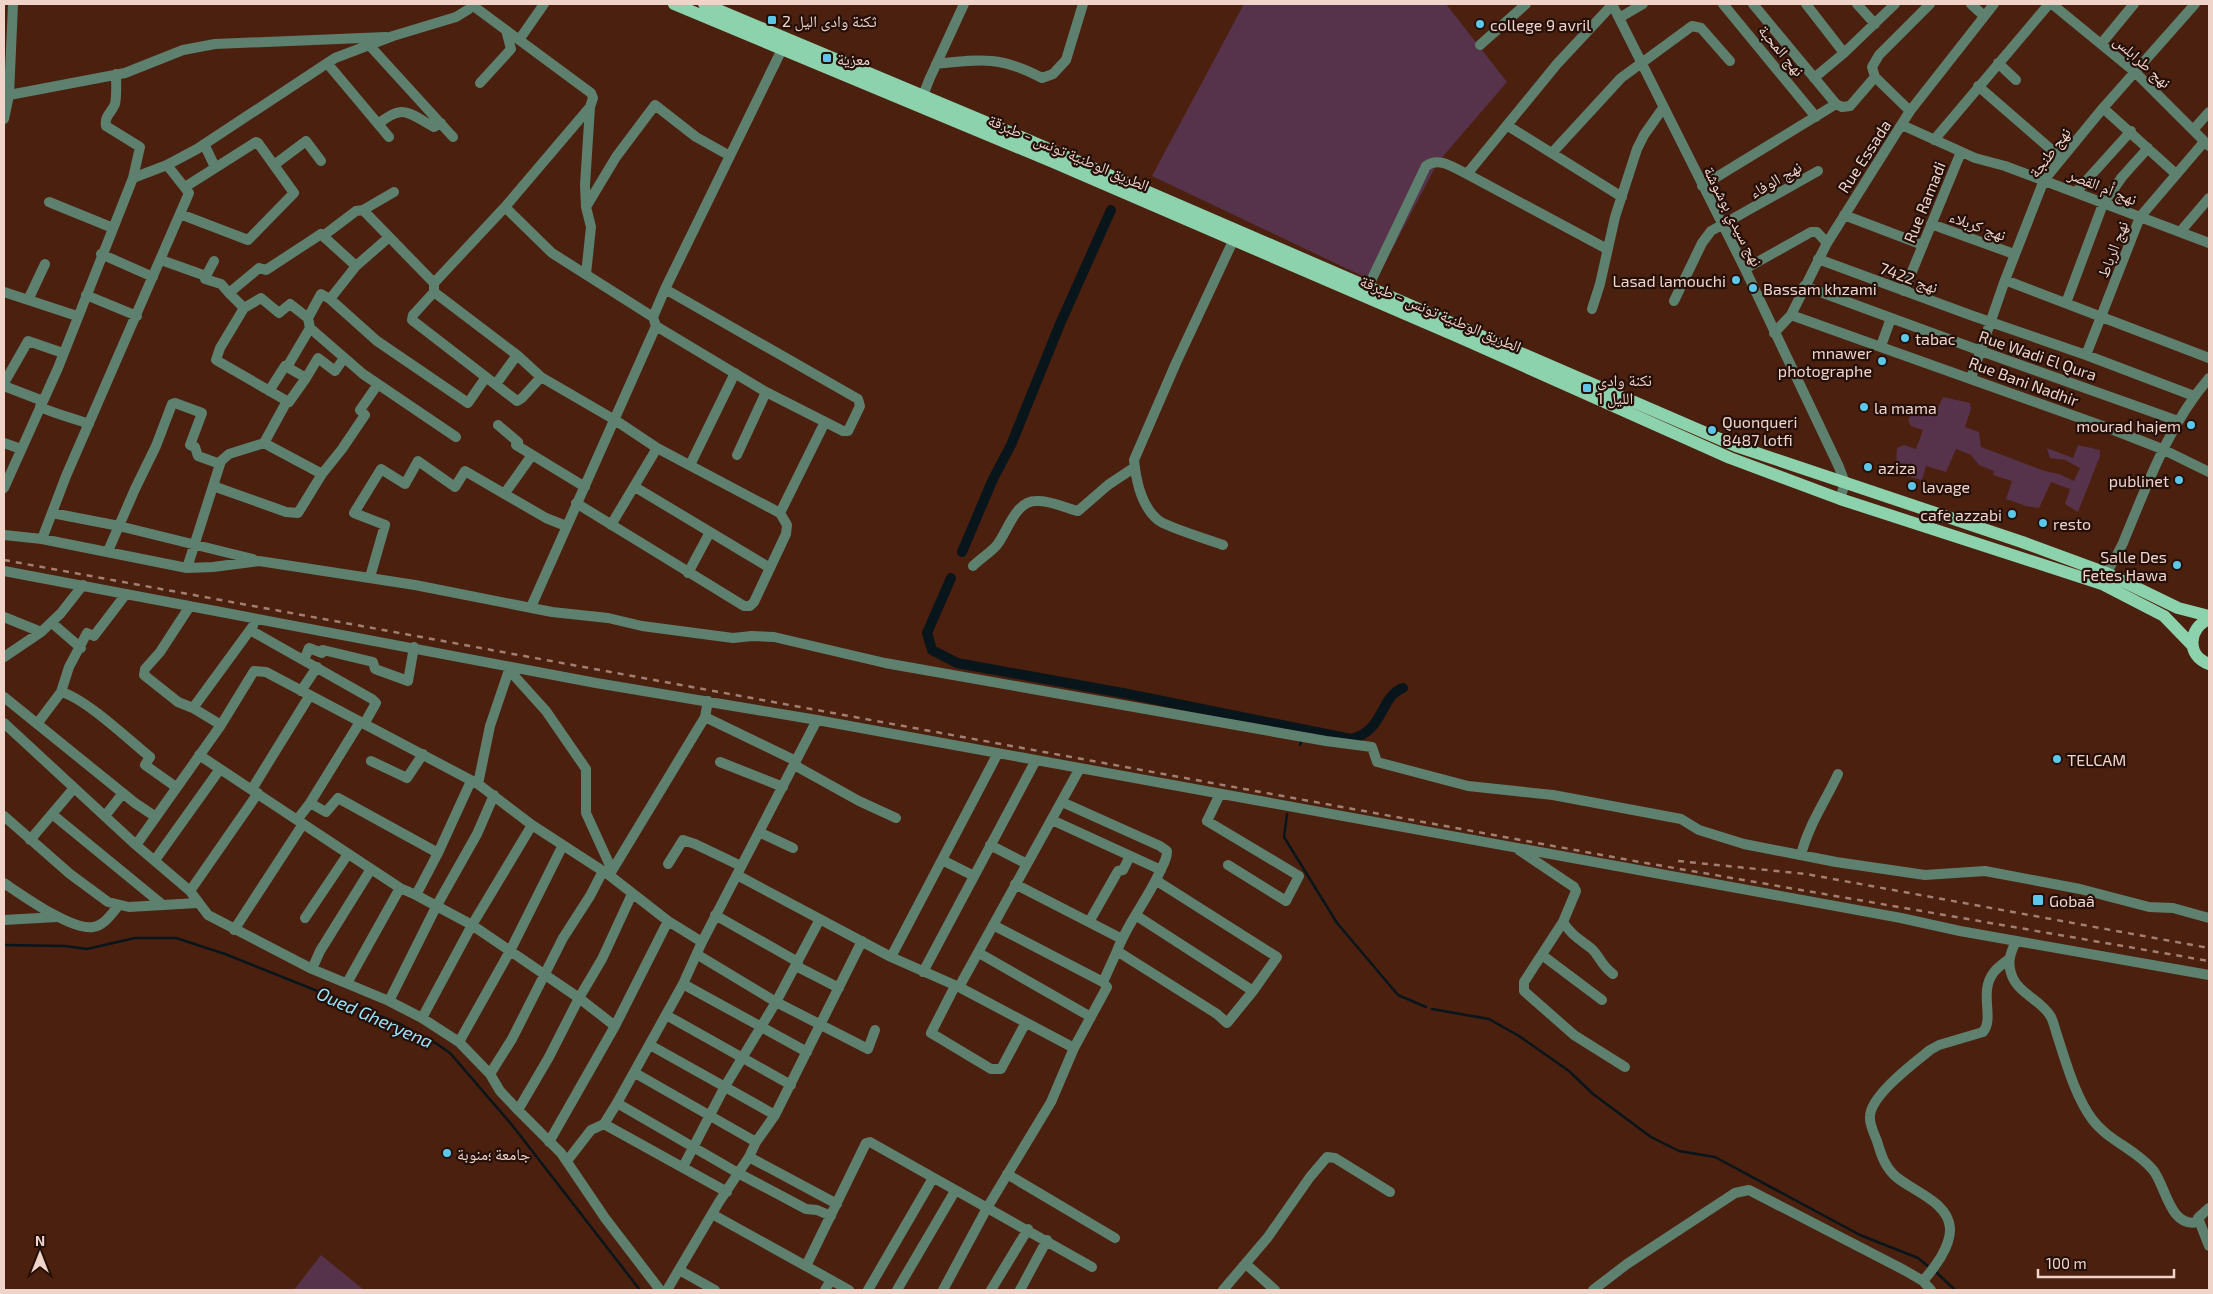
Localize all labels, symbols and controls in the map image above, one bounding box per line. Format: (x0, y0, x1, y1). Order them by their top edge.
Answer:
place label: ثكنة وادى اليل 2 (782, 11, 877, 32)
marker: ثكنة وادى اليل 2 (766, 14, 778, 26)
place label: college 9 avril (1490, 15, 1591, 34)
marker: college 9 avril (1474, 18, 1486, 30)
street label: نهج المحبة (1754, 20, 1809, 81)
street label: نهج طرابلس (2109, 30, 2175, 93)
place label: معزية (837, 49, 870, 69)
marker: معزية (821, 52, 833, 64)
street label: الطريق الوطنية تونس - طبرقة (985, 109, 1152, 196)
street label: Rue Essada (1833, 116, 1895, 196)
street label: نهج طنجة (2024, 123, 2076, 182)
street label: نهج الوفاء (1745, 156, 1806, 203)
street label: Rue Ramadi (1899, 159, 1949, 245)
street label: نهج سيدي بوشوشة (1697, 163, 1767, 271)
street label: نهج أم القصر (2064, 163, 2140, 210)
street label: نهج كربلاء (1946, 206, 2009, 246)
street label: نهج الرباط (2093, 218, 2133, 281)
street label: نهج 7422 (1877, 258, 1941, 298)
street label: الطريق الوطنية تونس - طبرقة (1357, 270, 1524, 357)
place label: Lasad lamouchi (1612, 271, 1726, 290)
marker: Lasad lamouchi (1730, 274, 1742, 286)
place label: Bassam khzami (1763, 279, 1877, 298)
marker: Bassam khzami (1747, 282, 1759, 294)
street label: Rue Wadi El Qura (1976, 326, 2099, 385)
place label: tabac (1915, 329, 1956, 348)
marker: tabac (1899, 332, 1911, 344)
place label: mnawer photographe (1778, 343, 1873, 380)
street label: Rue Bani Nadhir (1966, 352, 2082, 410)
marker: mnawer photographe (1876, 355, 1888, 367)
place label: نكنة وادى الليل 1 (1597, 370, 1652, 409)
marker: نكنة وادى الليل 1 (1581, 382, 1593, 394)
place label: la mama (1874, 398, 1937, 417)
marker: la mama (1858, 401, 1870, 413)
place label: Quonqueri 8487 lotfi (1722, 412, 1797, 449)
place label: mourad hajem (2076, 416, 2181, 436)
marker: mourad hajem (2185, 419, 2197, 431)
marker: Quonqueri 8487 lotfi (1706, 424, 1718, 436)
place label: aziza (1878, 458, 1916, 477)
marker: aziza (1862, 461, 1874, 473)
place label: publinet (2109, 471, 2169, 490)
marker: publinet (2173, 474, 2185, 486)
place label: lavage (1922, 477, 1970, 496)
marker: lavage (1906, 480, 1918, 492)
place label: cafe azzabi (1920, 505, 2002, 524)
marker: cafe azzabi (2006, 508, 2018, 520)
place label: resto (2053, 514, 2091, 533)
marker: resto (2037, 517, 2049, 529)
place label: Salle Des Fetes Hawa (2082, 547, 2167, 584)
marker: Salle Des Fetes Hawa (2171, 559, 2183, 571)
place label: TELCAM (2067, 750, 2126, 769)
marker: TELCAM (2051, 753, 2063, 765)
place label: Gobaâ (2049, 891, 2095, 910)
marker: Gobaâ (2031, 893, 2045, 907)
water label: Oued Gheryena (314, 982, 436, 1052)
place label: جامعة ؛منوبة (457, 1144, 530, 1164)
marker: جامعة ؛منوبة (441, 1147, 453, 1159)
north arrow (15, 1229, 65, 1279)
text: N (35, 1232, 45, 1249)
scale bar (2038, 1246, 2174, 1278)
text: 100 m (2046, 1254, 2087, 1272)

